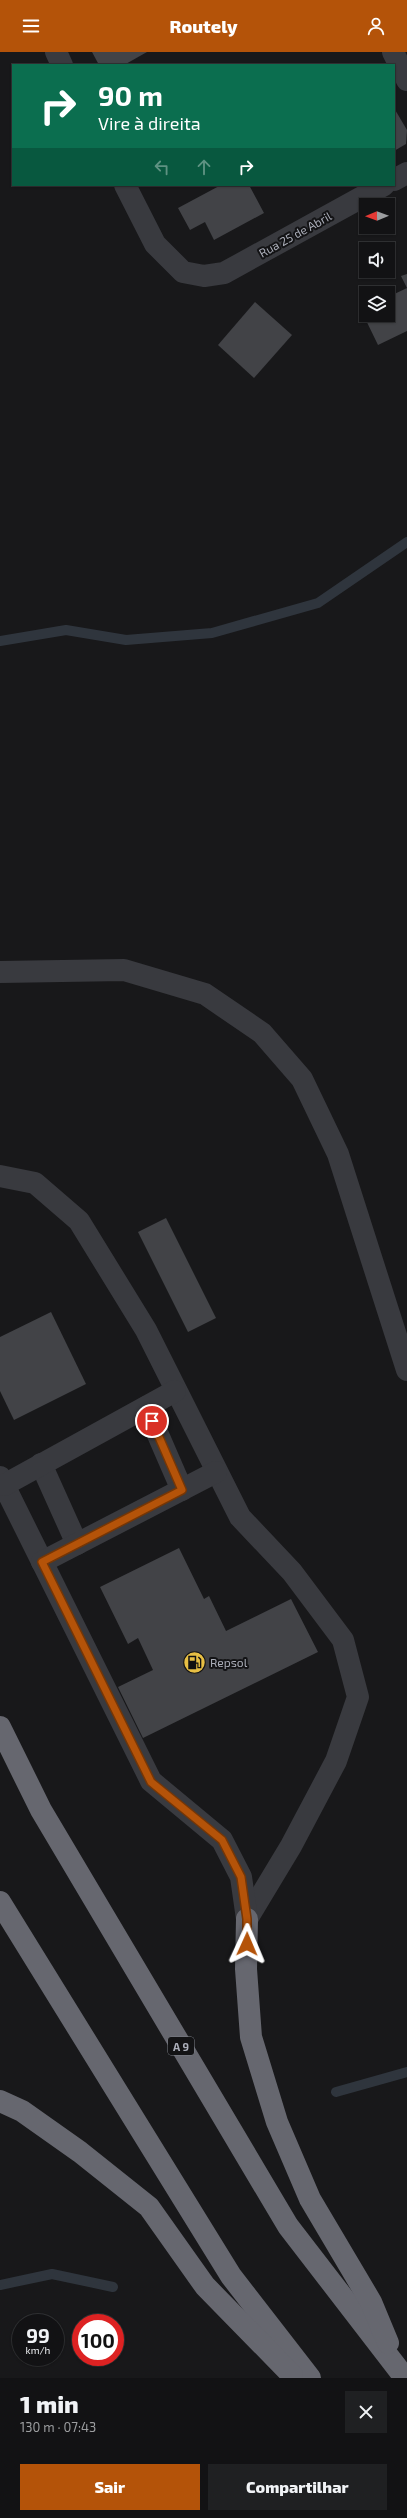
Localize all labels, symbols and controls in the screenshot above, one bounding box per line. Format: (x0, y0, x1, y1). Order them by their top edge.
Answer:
icon: menu (20, 15, 42, 37)
text: Routely (170, 15, 237, 37)
icon: person (365, 15, 387, 37)
text: 90 m (98, 78, 163, 112)
icon: right (32, 80, 84, 132)
text: Vire à direita (98, 112, 201, 134)
icon: left (151, 156, 173, 178)
icon: ahead (193, 156, 215, 178)
icon: right (235, 156, 257, 178)
north arrow (359, 198, 395, 234)
map controls (359, 198, 395, 322)
street label: Rua 25 de Abril (256, 208, 334, 260)
button: sound (359, 242, 395, 278)
button: layers (359, 286, 395, 322)
pin (135, 1404, 169, 1438)
icon: arrive (141, 1410, 163, 1432)
fuel station icon: Repsol (182, 1649, 208, 1675)
place label: Repsol (210, 1655, 248, 1669)
position arrow (226, 1923, 268, 1965)
road number: A 9 (168, 2037, 194, 2055)
speed limit sign: 100 (72, 2314, 124, 2366)
text: 99 (26, 2323, 50, 2347)
text: km/h (26, 2344, 50, 2356)
text: 1 min (20, 2389, 79, 2418)
button: close (345, 2391, 387, 2433)
text: 130 m · 07:43 (20, 2419, 96, 2435)
button: Sair (20, 2464, 200, 2510)
button: Compartilhar (208, 2464, 387, 2510)

